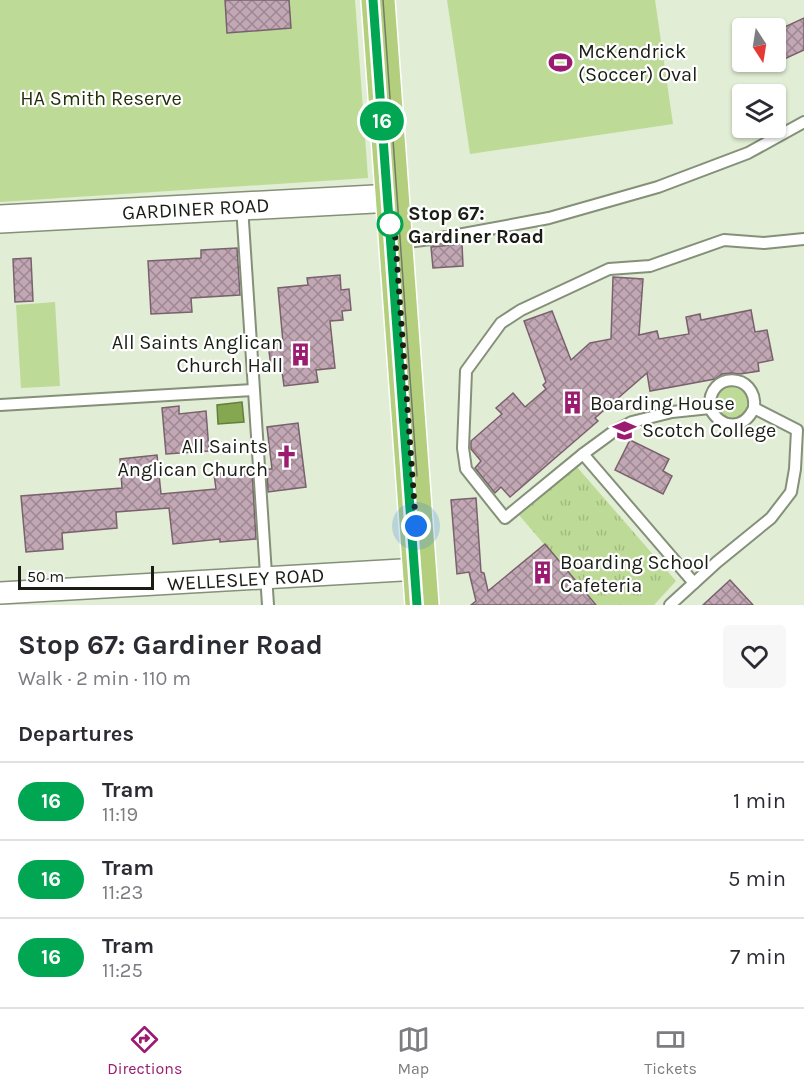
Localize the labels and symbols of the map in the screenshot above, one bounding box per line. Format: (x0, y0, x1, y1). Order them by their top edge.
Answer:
north arrow (732, 18, 786, 72)
place label: McKendrick (Soccer) Oval (578, 40, 698, 86)
sports icon: McKendrick (Soccer) Oval (547, 49, 573, 75)
park label: HA Smith Reserve (20, 87, 182, 110)
line badge: 16 (355, 102, 409, 140)
street label: GARDINER ROAD (122, 193, 270, 224)
place label: Stop 67: Gardiner Road (408, 202, 544, 248)
marker: Stop 67: Gardiner Road (377, 211, 403, 237)
place label: All Saints Anglican Church Hall (112, 331, 283, 377)
building icon: All Saints Anglican Church Hall (288, 341, 314, 367)
building icon: Boarding House (559, 390, 585, 416)
place label: Boarding House (590, 392, 735, 415)
school or university icon: Scotch College (611, 417, 637, 443)
place label: Scotch College (642, 419, 776, 442)
place label: All Saints Anglican Church (117, 435, 268, 481)
church icon: All Saints Anglican Church (273, 444, 299, 470)
your location (401, 511, 431, 541)
place label: Boarding School Cafeteria (560, 551, 709, 597)
building icon: Boarding School Cafeteria (529, 560, 555, 586)
scale bar (18, 563, 154, 590)
street label: WELLESLEY ROAD (166, 563, 325, 595)

